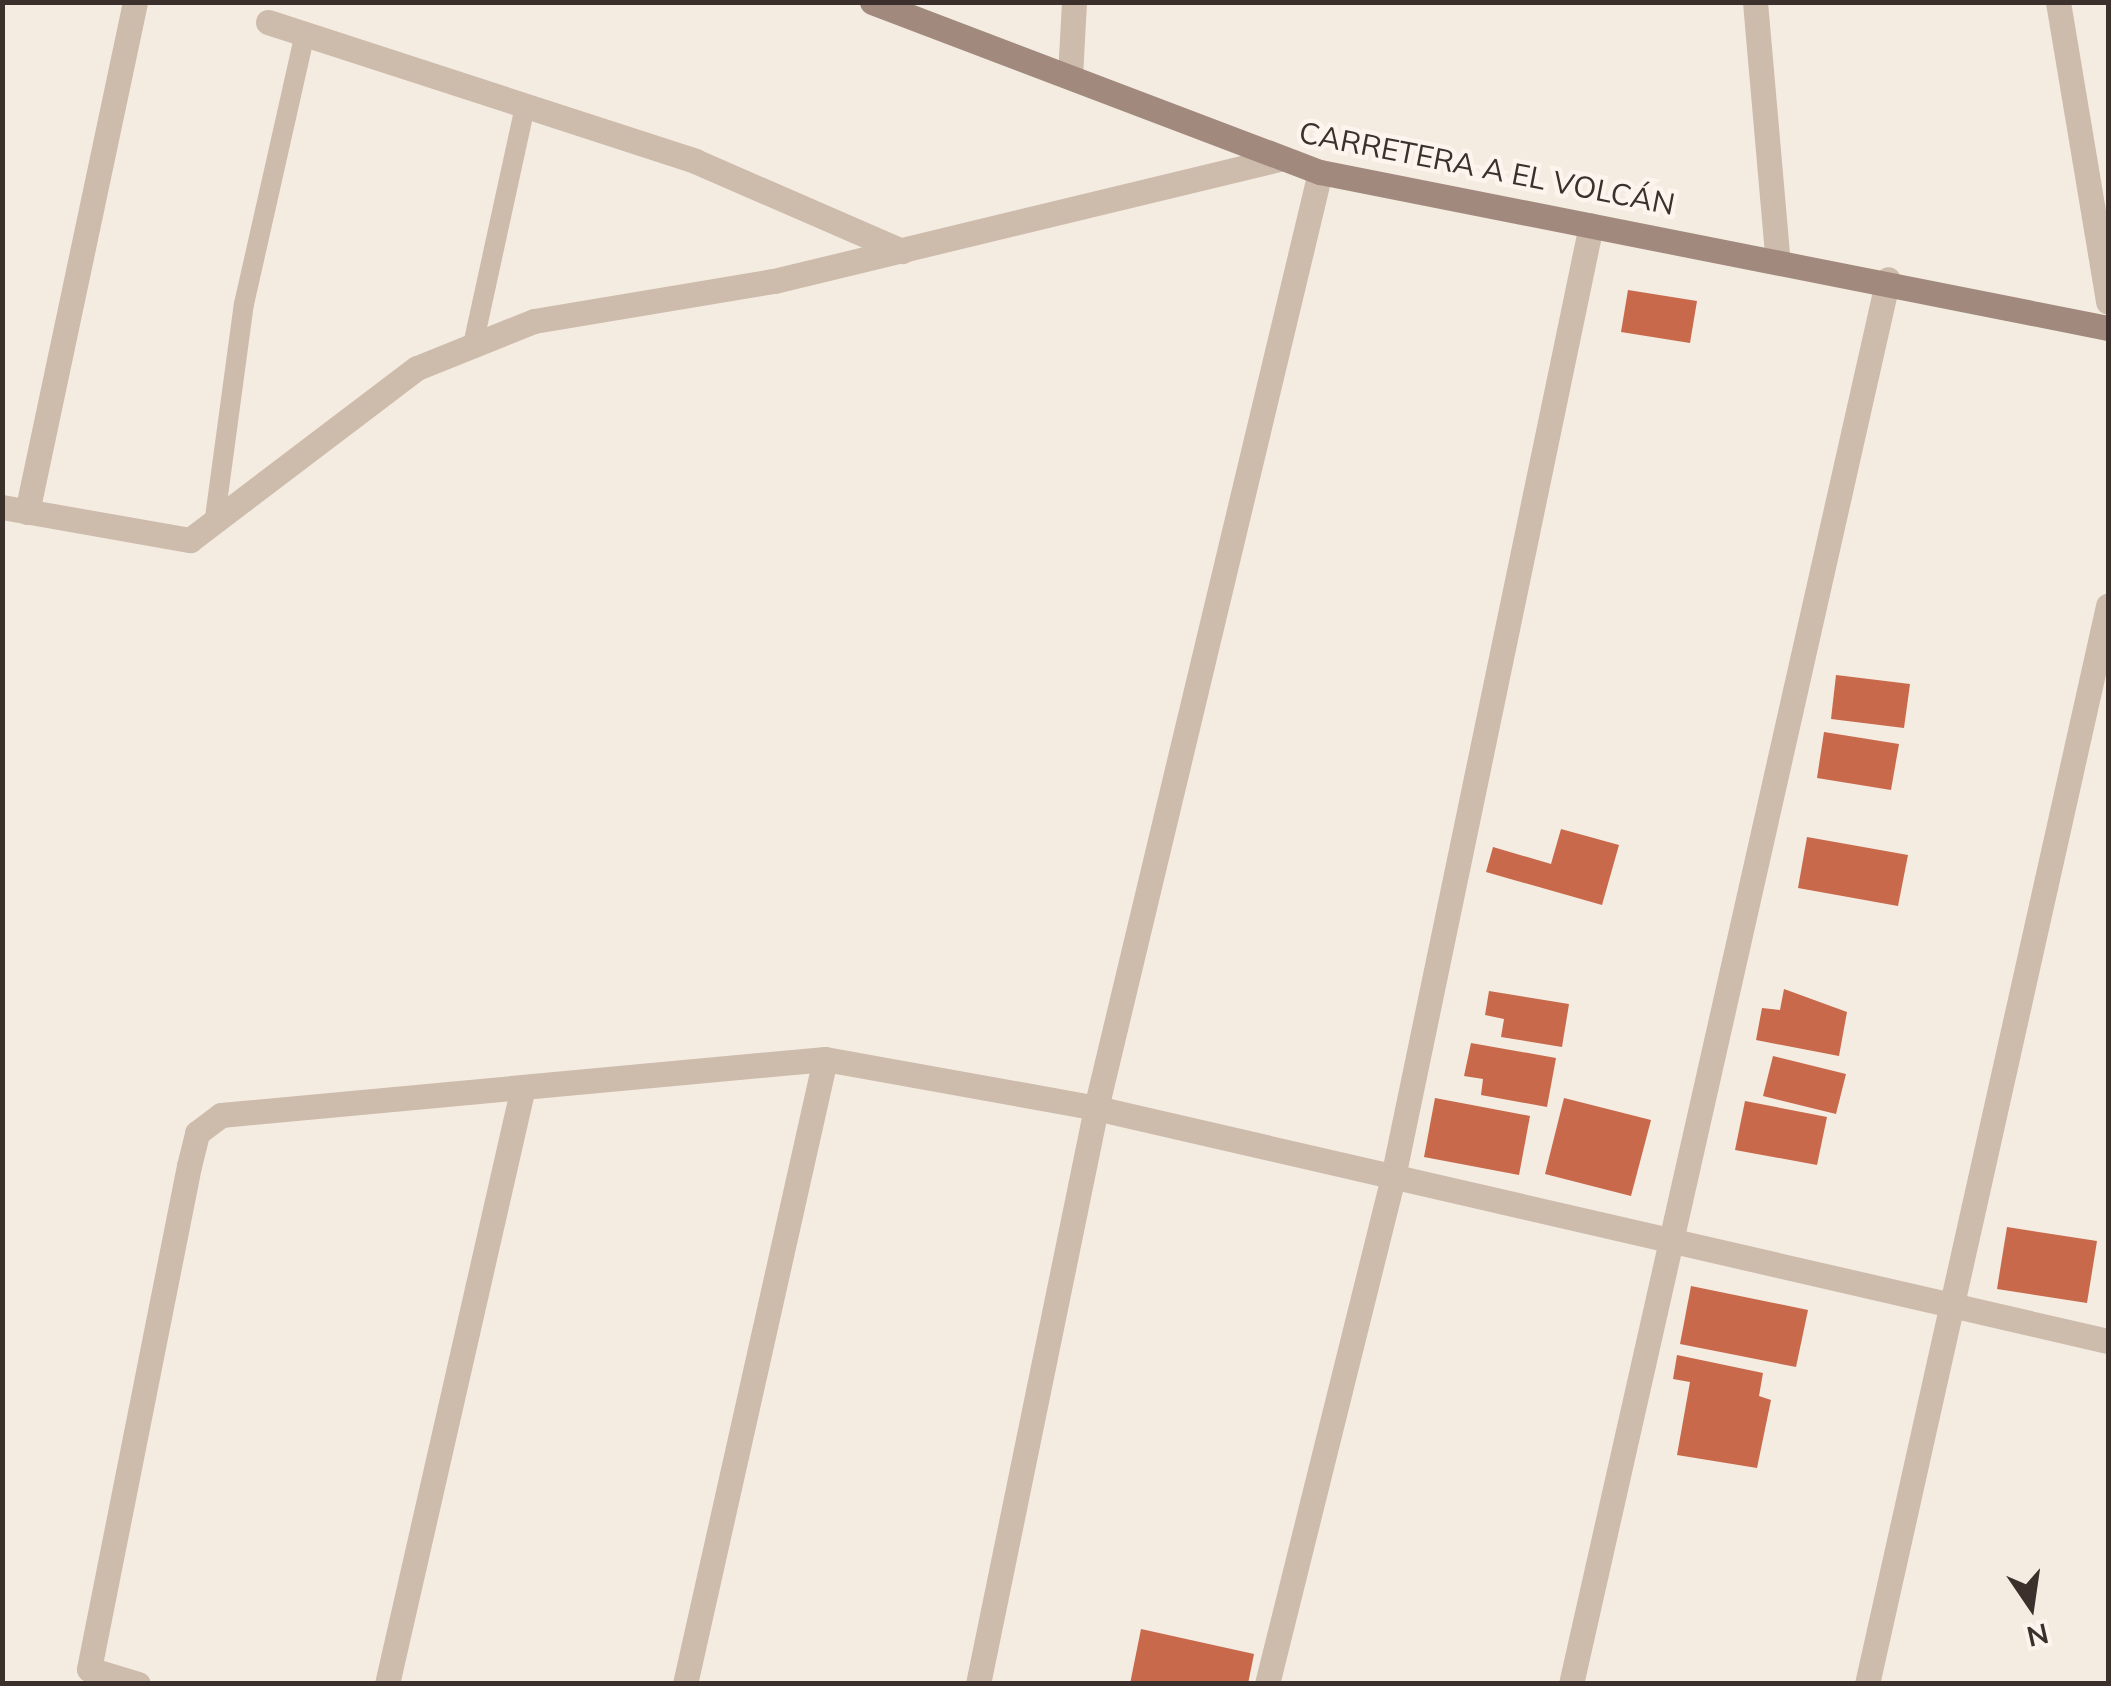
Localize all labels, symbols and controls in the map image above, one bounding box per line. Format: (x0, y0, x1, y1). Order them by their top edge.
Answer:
street label: CARRETERA A EL VOLCÁN (1296, 114, 1678, 222)
north arrow (1981, 1556, 2081, 1656)
text: N (2024, 1616, 2052, 1655)

